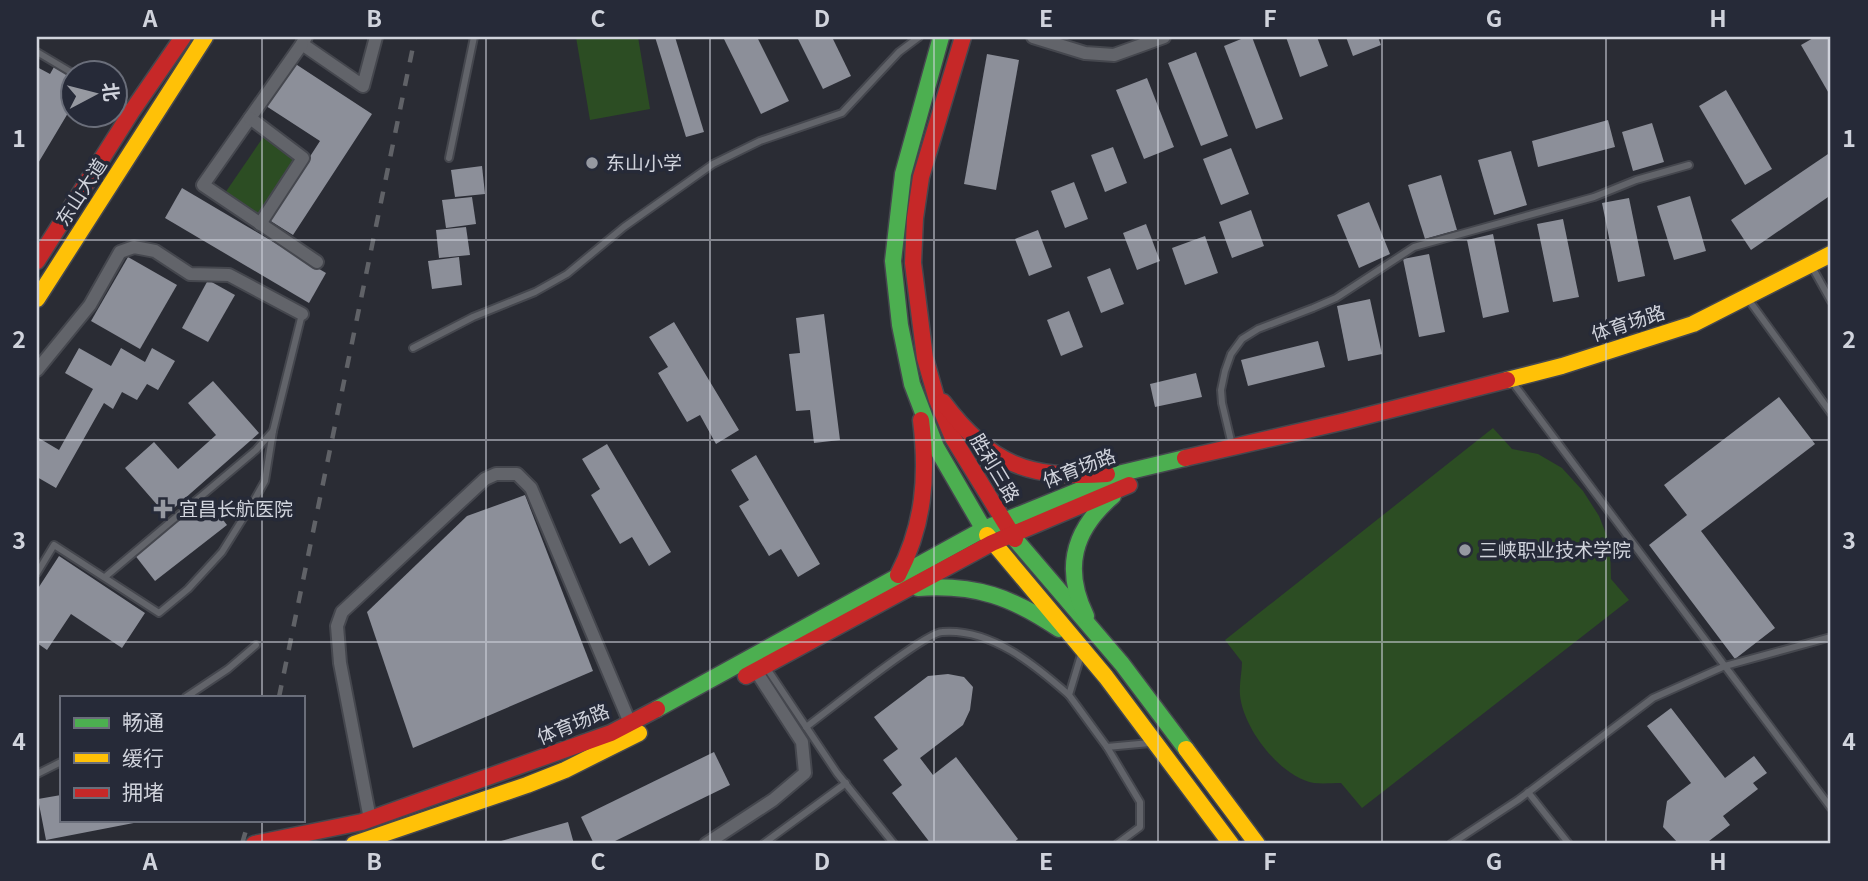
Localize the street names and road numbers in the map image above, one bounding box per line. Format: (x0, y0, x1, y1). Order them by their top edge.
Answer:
street label: 东山大道 (48, 152, 112, 230)
street label: 体育场路 (1587, 297, 1668, 346)
street label: 胜利三路 (965, 428, 1027, 507)
street label: 体育场路 (1038, 440, 1119, 493)
street label: 体育场路 (532, 696, 613, 749)

